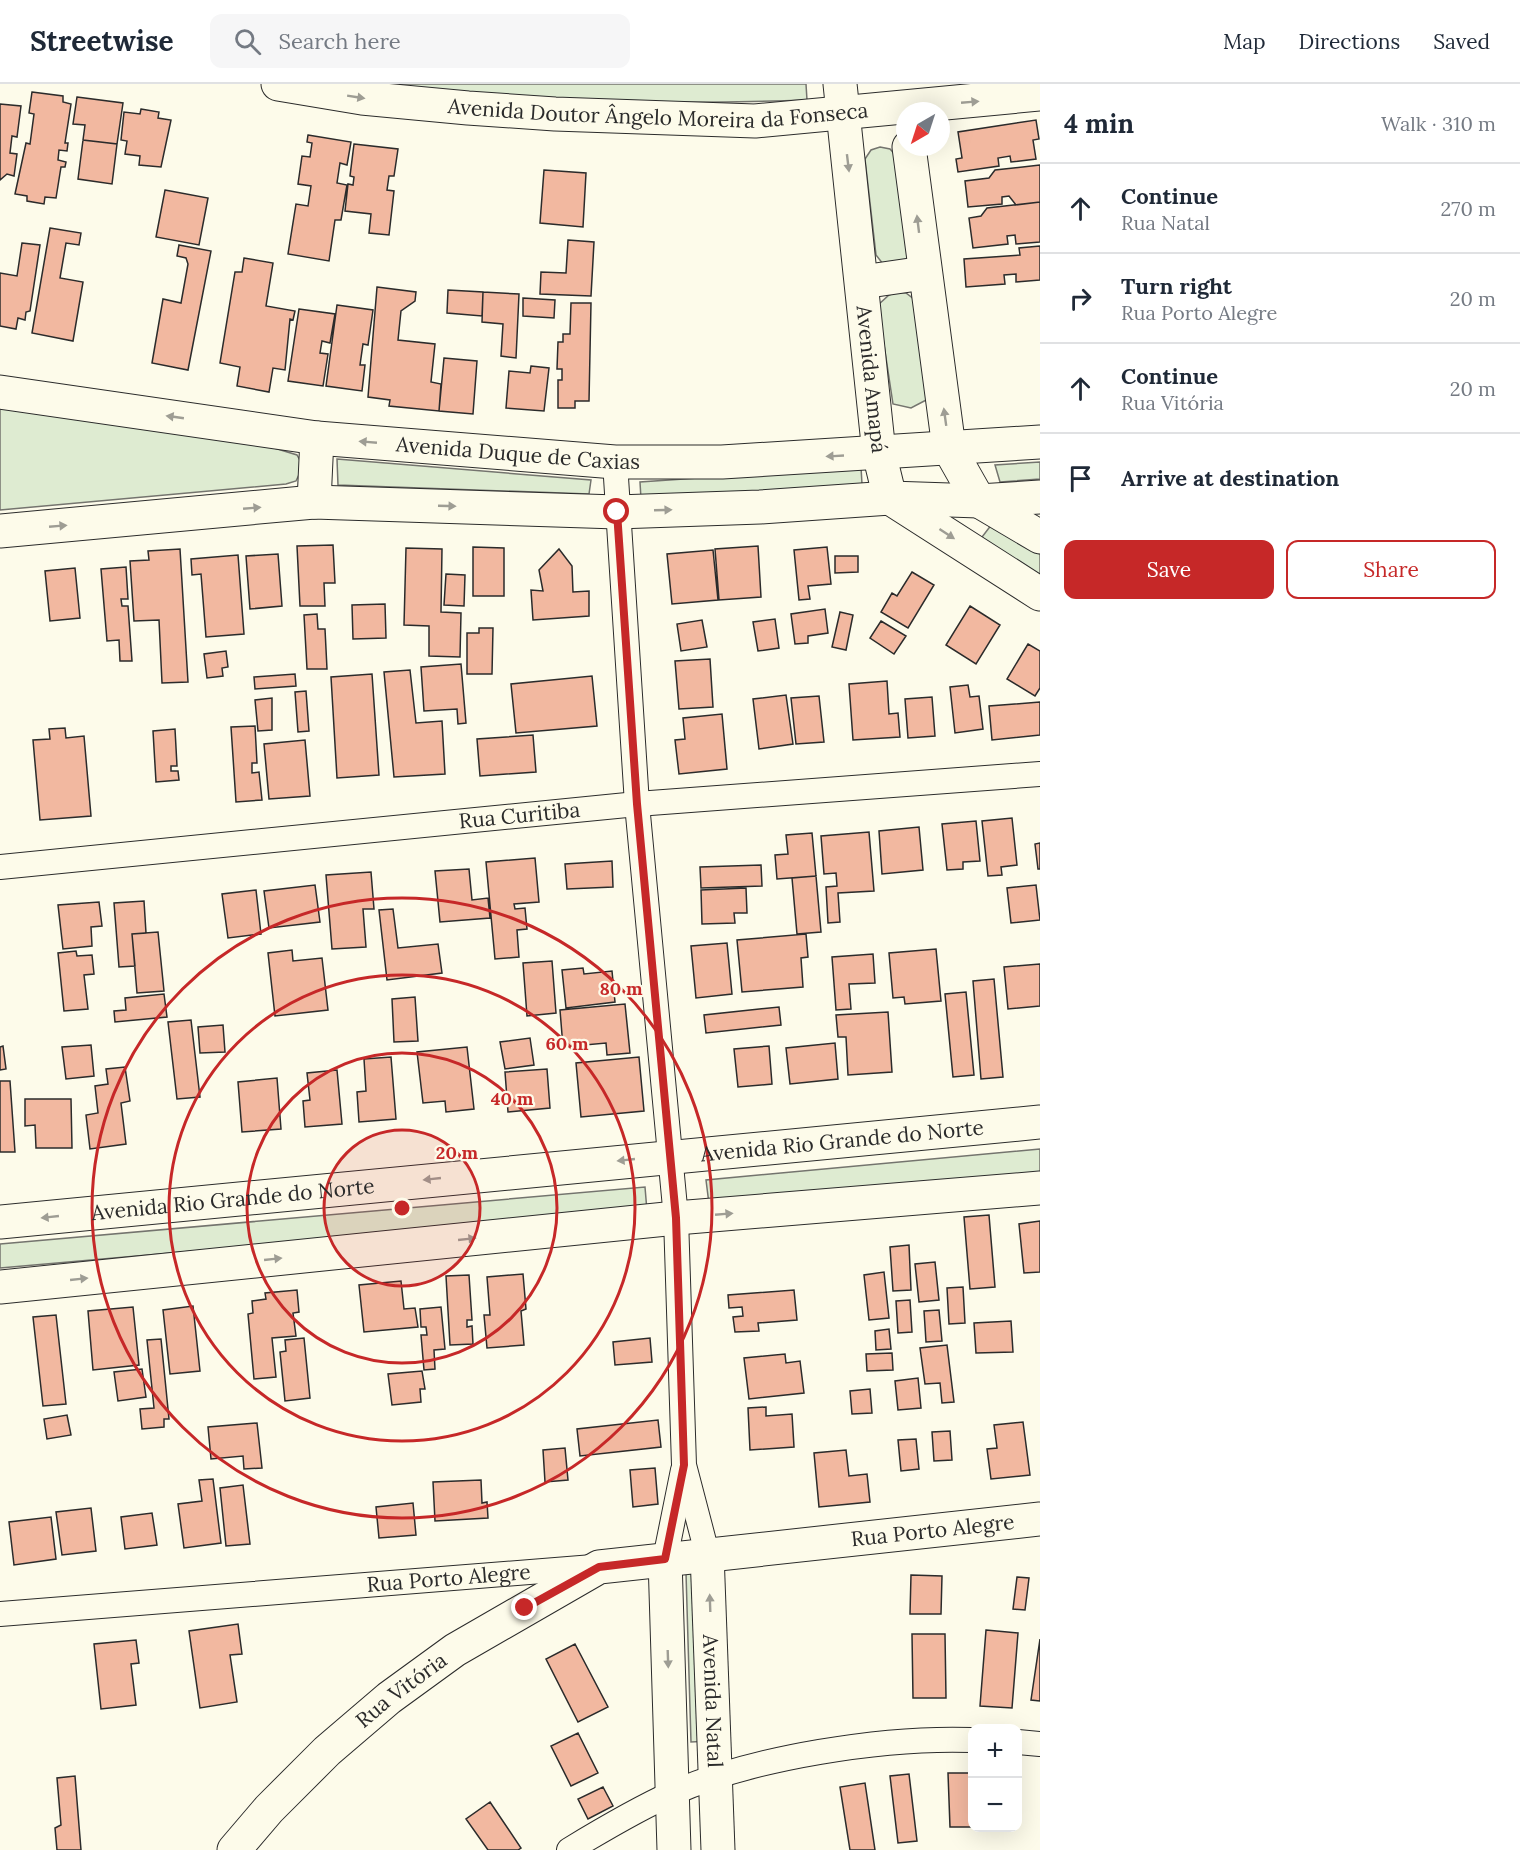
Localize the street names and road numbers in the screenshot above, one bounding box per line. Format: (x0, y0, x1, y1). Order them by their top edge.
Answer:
street label: Avenida Doutor Ângelo Moreira da Fonseca (446, 92, 870, 134)
street label: Avenida Amapá (850, 303, 893, 455)
street label: Avenida Duque de Caxias (394, 430, 640, 475)
street label: Rua Curitiba (457, 796, 582, 835)
street label: Avenida Rio Grande do Norte (698, 1113, 985, 1168)
street label: Avenida Rio Grande do Norte (89, 1172, 376, 1226)
street label: Rua Porto Alegre (849, 1508, 1016, 1552)
street label: Rua Porto Alegre (366, 1558, 532, 1598)
street label: Avenida Natal (697, 1633, 729, 1768)
street label: Rua Vitória (350, 1646, 452, 1734)

